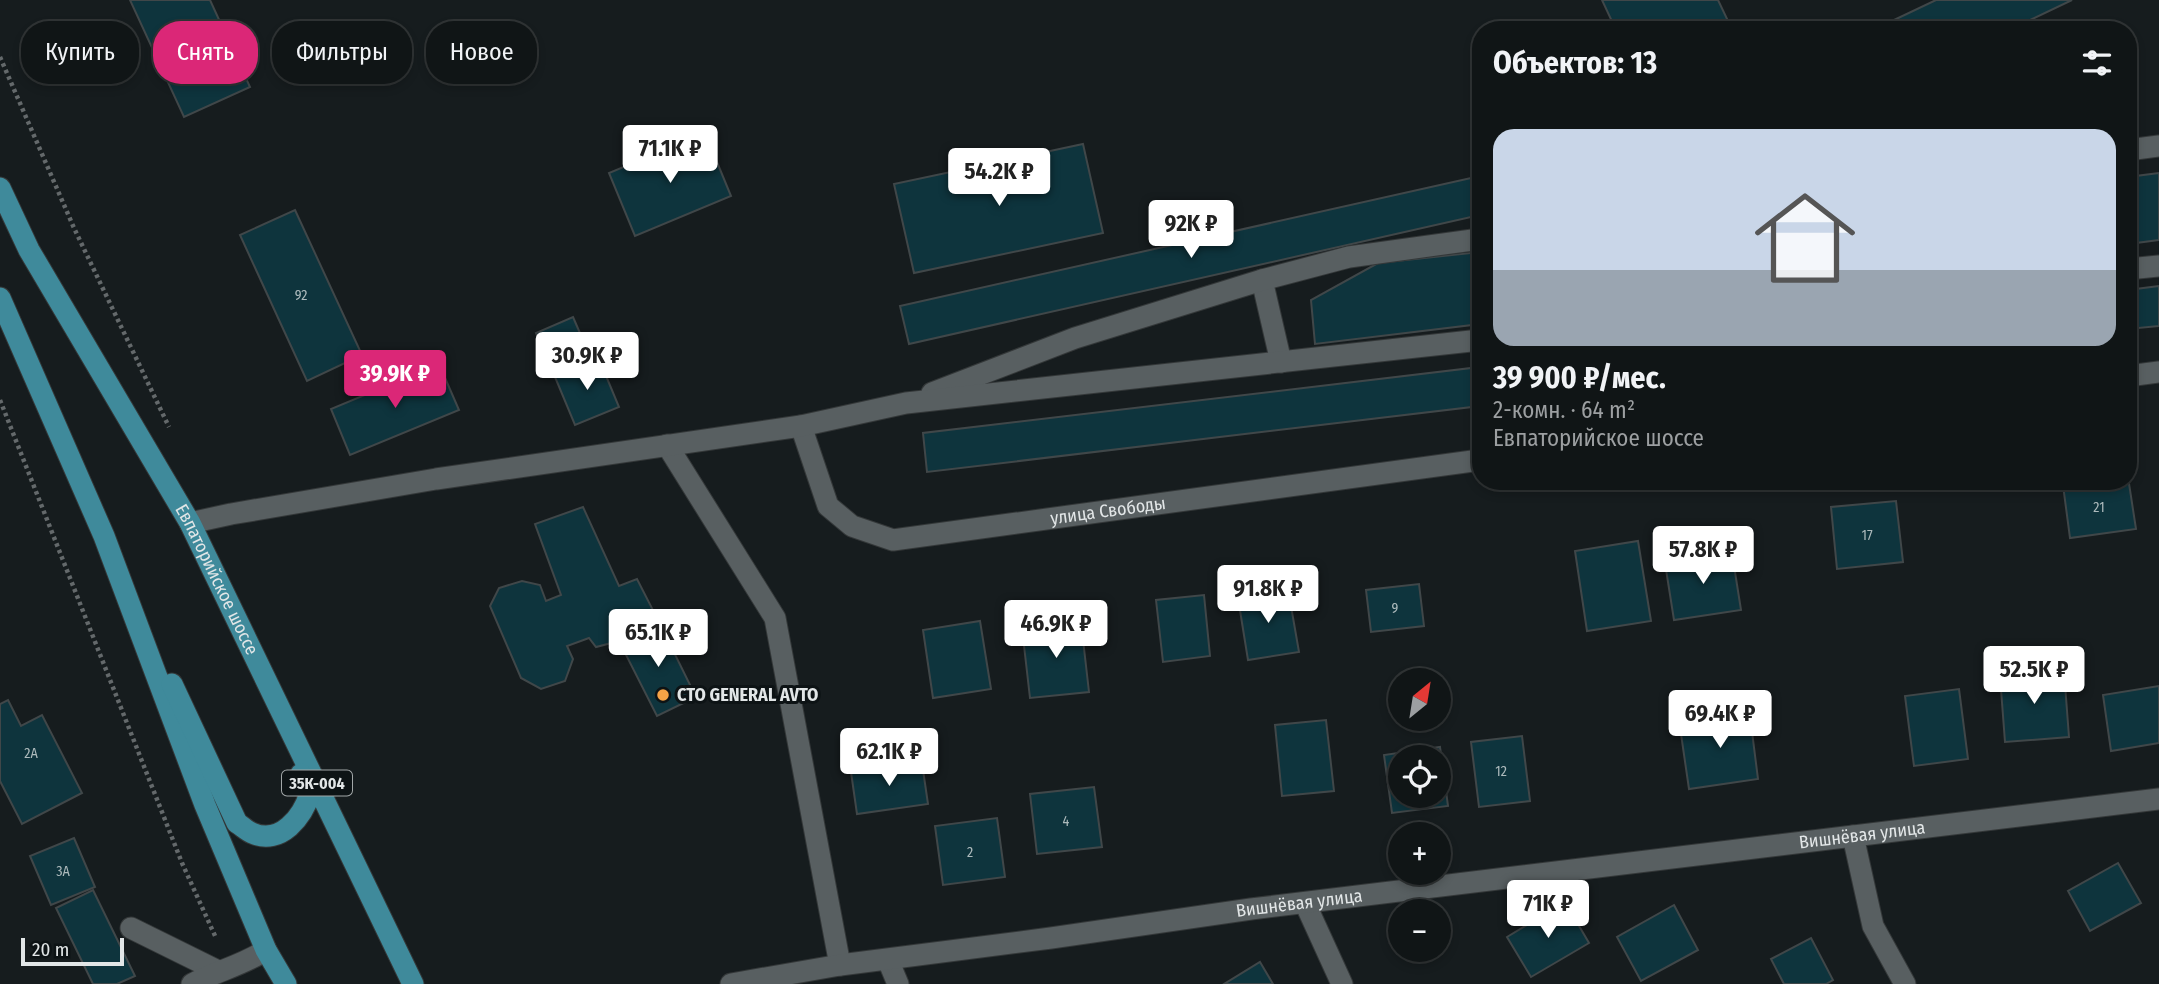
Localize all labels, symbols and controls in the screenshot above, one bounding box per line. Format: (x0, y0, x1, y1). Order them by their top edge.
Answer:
chip: Купить (21, 21, 139, 84)
chip: Снять (153, 21, 258, 84)
chip: Фильтры (272, 21, 412, 84)
chip: Новое (426, 21, 537, 84)
icon: filters (2078, 44, 2116, 82)
text: Объектов: 13 (1493, 45, 1657, 81)
pin: 71.1K ₽ (605, 125, 735, 185)
text: 71.1K ₽ (639, 134, 701, 162)
pin: 54.2K ₽ (934, 148, 1064, 208)
text: 54.2K ₽ (964, 157, 1034, 185)
icon: home (1742, 175, 1868, 301)
pin: 92K ₽ (1142, 201, 1240, 260)
text: 92K ₽ (1165, 209, 1217, 237)
house number: 92 (295, 287, 307, 304)
pin: 30.9K ₽ (522, 332, 652, 392)
text: 30.9K ₽ (552, 341, 622, 369)
pin: 39.9K ₽ (330, 350, 460, 410)
text: 39.9K ₽ (360, 359, 430, 387)
text: 39 900 ₽/мес. (1493, 360, 1666, 396)
text: 2-комн. · 64 m² (1493, 396, 1635, 424)
text: Евпаторийское шоссе (1493, 424, 1704, 452)
street label: улица Свободы (1049, 492, 1167, 529)
house number: 21 (2093, 499, 2105, 516)
street label: Евпаторийское шоссе (170, 500, 263, 659)
pin: 57.8K ₽ (1638, 526, 1768, 586)
house number: 17 (1861, 527, 1873, 544)
text: 57.8K ₽ (1669, 535, 1737, 563)
pin: 91.8K ₽ (1203, 566, 1333, 625)
text: 91.8K ₽ (1233, 574, 1303, 602)
pin: 46.9K ₽ (991, 600, 1121, 660)
house number: 9 (1392, 600, 1399, 617)
text: 46.9K ₽ (1020, 609, 1092, 637)
pin: 65.1K ₽ (593, 610, 723, 669)
text: 65.1K ₽ (625, 618, 691, 646)
pin: 52.5K ₽ (1969, 646, 2099, 706)
text: 52.5K ₽ (1999, 655, 2069, 683)
north arrow (1388, 668, 1451, 732)
map controls (1388, 668, 1451, 962)
place label: СТО GENERAL AVTO (677, 684, 818, 706)
marker: СТО GENERAL AVTO (655, 687, 671, 703)
pin: 69.4K ₽ (1655, 690, 1785, 750)
text: 69.4K ₽ (1685, 699, 1755, 727)
pin: 62.1K ₽ (824, 728, 954, 788)
text: 62.1K ₽ (856, 737, 922, 765)
house number: 2А (24, 745, 38, 762)
button: locate (1388, 745, 1451, 808)
house number: 12 (1495, 763, 1507, 780)
road number: 35К-004 (282, 770, 352, 796)
house number: 4 (1063, 813, 1070, 830)
street label: Вишнёвая улица (1798, 816, 1927, 854)
button: + (1388, 822, 1451, 885)
house number: 2 (967, 844, 973, 861)
house number: 3А (56, 863, 70, 880)
pin: 71K ₽ (1499, 880, 1597, 940)
street label: Вишнёвая улица (1235, 885, 1364, 922)
text: 71K ₽ (1523, 889, 1573, 917)
button: − (1388, 899, 1451, 962)
scale bar (21, 935, 124, 967)
text: 20 m (32, 938, 69, 961)

